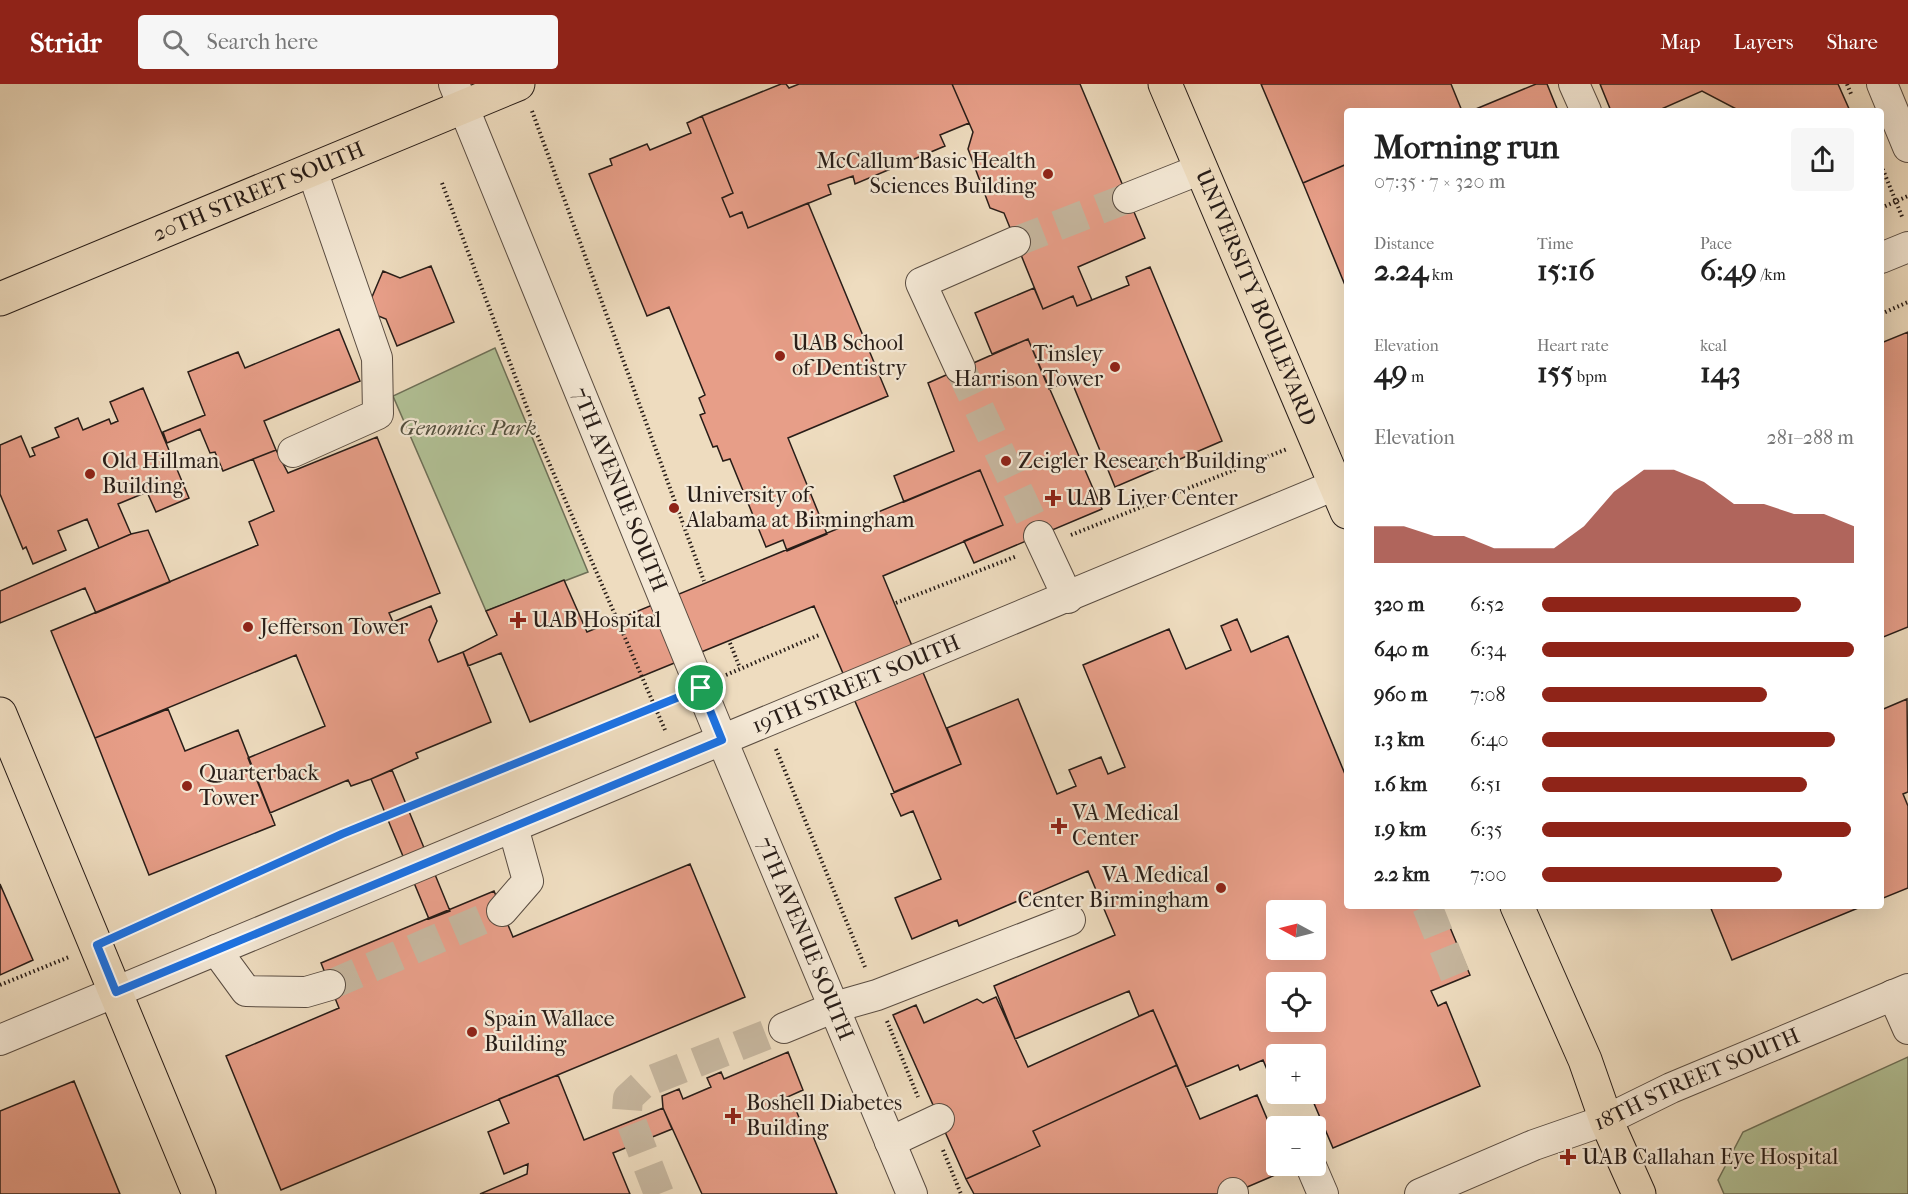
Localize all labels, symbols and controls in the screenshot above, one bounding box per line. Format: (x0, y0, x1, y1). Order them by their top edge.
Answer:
search box (138, 15, 558, 69)
text: Stridr (30, 26, 102, 59)
icon: search (159, 26, 192, 59)
text: Search here (207, 29, 318, 55)
text: Map (1660, 30, 1701, 54)
text: Layers (1734, 30, 1793, 54)
text: Share (1826, 30, 1878, 54)
text: Morning run (1374, 128, 1559, 167)
button: share (1791, 128, 1854, 191)
street label: 20TH STREET SOUTH (149, 136, 368, 247)
place label: McCallum Basic Health Sciences Building (816, 148, 1037, 199)
street label: UNIVERSITY BOULEVARD (1190, 165, 1322, 430)
marker: McCallum Basic Health Sciences Building (1041, 167, 1055, 181)
text: 07:35 · 7 × 320 m (1374, 170, 1505, 193)
text: Distance (1374, 234, 1434, 253)
text: Time (1537, 234, 1573, 253)
text: Pace (1700, 234, 1732, 253)
text: 2.24 (1374, 253, 1428, 288)
text: 15:16 (1537, 253, 1595, 288)
text: 6:49 (1700, 253, 1757, 288)
text: km (1428, 265, 1453, 284)
text: /km (1757, 265, 1786, 284)
place label: UAB School of Dentistry (792, 330, 908, 381)
text: Elevation (1374, 336, 1439, 355)
text: Heart rate (1537, 336, 1609, 355)
text: kcal (1700, 336, 1727, 355)
place label: Tinsley Harrison Tower (954, 341, 1104, 392)
marker: UAB School of Dentistry (773, 349, 787, 363)
text: 49 (1374, 355, 1407, 390)
text: 155 (1537, 355, 1573, 390)
text: 143 (1700, 355, 1741, 390)
marker: Tinsley Harrison Tower (1108, 360, 1122, 374)
text: m (1407, 367, 1424, 386)
text: bpm (1573, 367, 1607, 386)
street label: 7TH AVENUE SOUTH (566, 384, 673, 595)
park label: Genomics Park (399, 415, 537, 441)
text: Elevation (1374, 426, 1455, 449)
text: 281–288 m (1767, 426, 1854, 449)
place label: Old Hillman Building (102, 448, 220, 499)
place label: Zeigler Research Building (1018, 448, 1267, 474)
marker: Zeigler Research Building (999, 454, 1013, 468)
marker: Old Hillman Building (83, 467, 97, 481)
place label: University of Alabama at Birmingham (685, 482, 915, 533)
place label: UAB Liver Center (1066, 485, 1238, 511)
marker: UAB Liver Center (1044, 489, 1062, 507)
marker: University of Alabama at Birmingham (667, 501, 681, 515)
text: 320 m (1374, 593, 1424, 616)
text: 6:52 (1470, 593, 1505, 616)
place label: UAB Hospital (532, 607, 661, 633)
marker: UAB Hospital (509, 611, 527, 629)
place label: Jefferson Tower (258, 614, 409, 640)
marker: Jefferson Tower (241, 620, 255, 634)
street label: 19TH STREET SOUTH (748, 629, 964, 739)
text: 640 m (1374, 638, 1429, 661)
text: 6:34 (1470, 638, 1506, 661)
pin (675, 662, 726, 713)
icon: arrive (684, 671, 717, 704)
text: 960 m (1374, 683, 1427, 706)
text: 7:08 (1470, 683, 1506, 706)
text: 1.3 km (1374, 728, 1424, 751)
text: 6:40 (1470, 728, 1509, 751)
place label: Quarterback Tower (199, 760, 319, 811)
text: 1.6 km (1374, 773, 1427, 796)
text: 6:51 (1470, 773, 1501, 796)
marker: Quarterback Tower (180, 779, 194, 793)
place label: VA Medical Center (1071, 800, 1179, 851)
marker: VA Medical Center (1050, 817, 1068, 835)
text: 1.9 km (1374, 818, 1426, 841)
text: 6:35 (1470, 818, 1503, 841)
street label: 7TH AVENUE SOUTH (751, 833, 859, 1044)
place label: VA Medical Center Birmingham (1018, 862, 1210, 913)
text: 2.2 km (1374, 863, 1430, 886)
text: 7:00 (1470, 863, 1507, 886)
marker: VA Medical Center Birmingham (1214, 881, 1228, 895)
north arrow (1266, 900, 1326, 960)
map controls (1266, 900, 1326, 1176)
button: locate (1266, 972, 1326, 1032)
place label: Spain Wallace Building (484, 1006, 615, 1057)
street label: 18TH STREET SOUTH (1591, 1023, 1804, 1136)
marker: Spain Wallace Building (465, 1025, 479, 1039)
button: + (1266, 1044, 1326, 1104)
place label: Boshell Diabetes Building (746, 1090, 902, 1141)
marker: Boshell Diabetes Building (724, 1107, 742, 1125)
button: − (1266, 1116, 1326, 1176)
place label: UAB Callahan Eye Hospital (1582, 1144, 1838, 1170)
marker: UAB Callahan Eye Hospital (1559, 1148, 1577, 1166)

